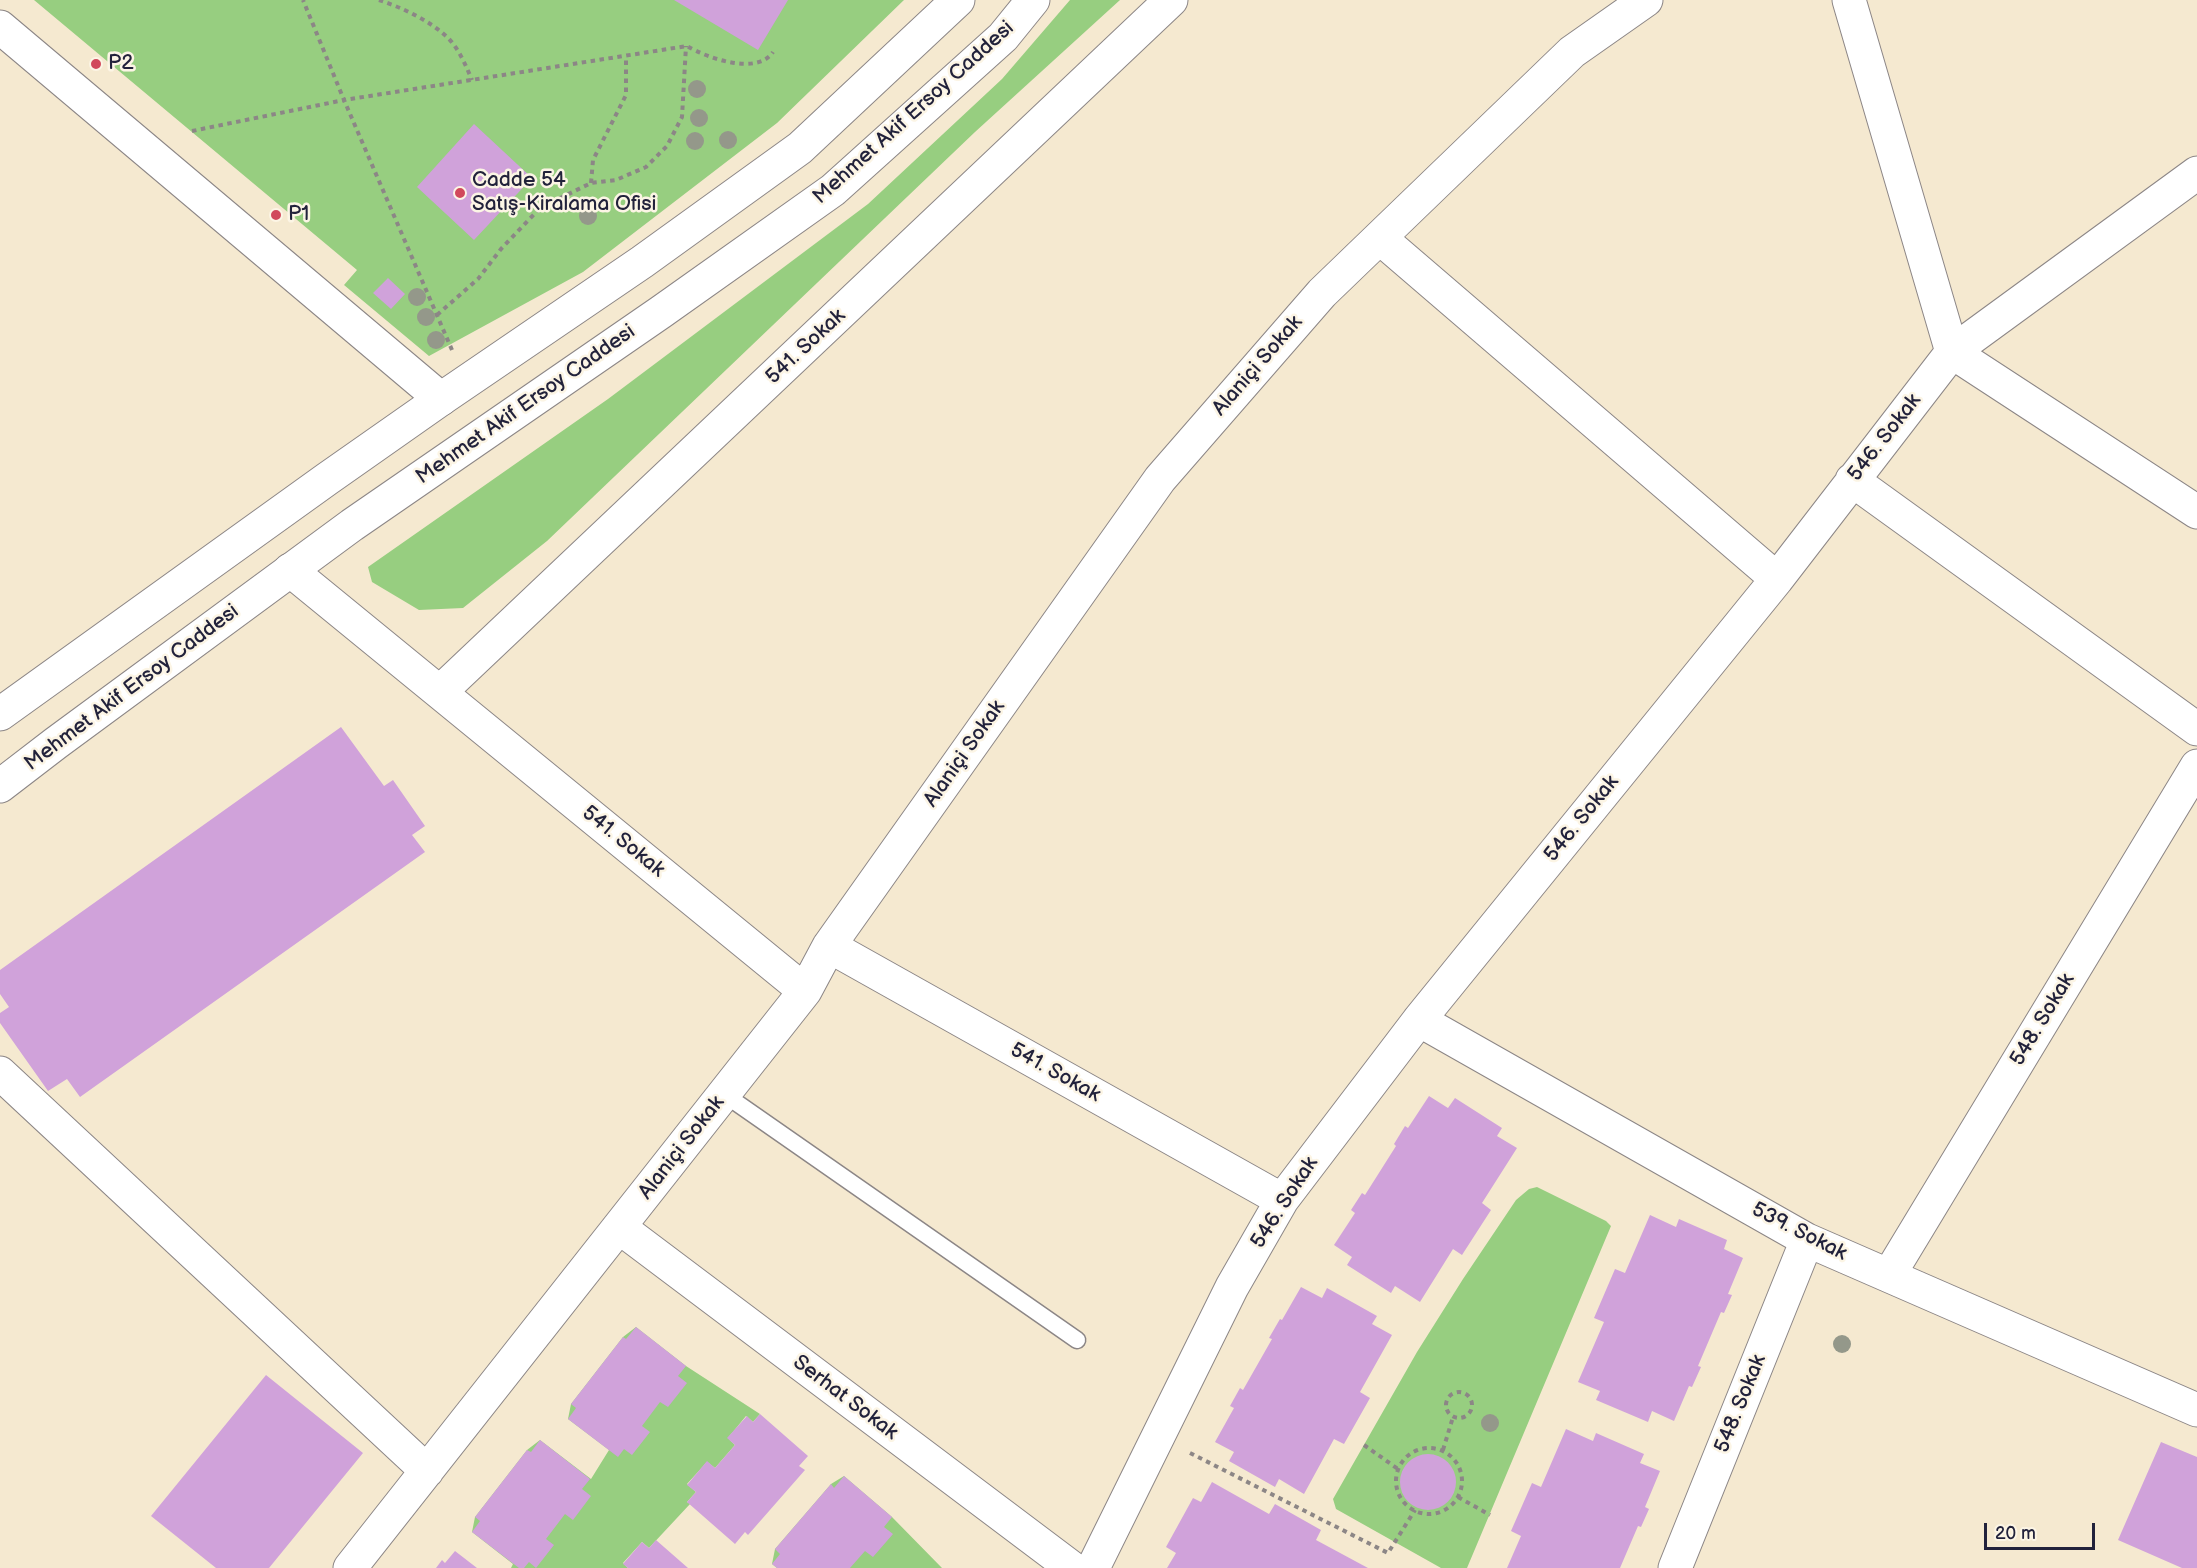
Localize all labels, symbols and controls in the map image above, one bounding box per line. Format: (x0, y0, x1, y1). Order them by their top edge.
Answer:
street label: Mehmet Akif Ersoy Caddesi (808, 16, 1020, 210)
place label: P2 (108, 51, 134, 77)
marker: P2 (89, 57, 103, 71)
place label: Cadde 54 Satış-Kiralama Ofisi (472, 168, 656, 218)
marker: Cadde 54 Satış-Kiralama Ofisi (453, 186, 467, 200)
place label: P1 (288, 202, 309, 228)
marker: P1 (269, 208, 283, 222)
street label: 541. Sokak (761, 304, 851, 390)
street label: Alaniçi Sokak (1208, 311, 1308, 421)
street label: Mehmet Akif Ersoy Caddesi (412, 320, 640, 490)
street label: 546. Sokak (1843, 389, 1927, 487)
street label: Mehmet Akif Ersoy Caddesi (20, 599, 244, 777)
street label: Alaniçi Sokak (919, 696, 1011, 812)
street label: 546. Sokak (1539, 771, 1625, 867)
street label: 541. Sokak (576, 801, 670, 883)
street label: 548. Sokak (2006, 969, 2080, 1071)
street label: 541. Sokak (1005, 1038, 1105, 1108)
street label: Alaniçi Sokak (634, 1091, 730, 1205)
street label: 546. Sokak (1246, 1152, 1324, 1254)
street label: 539. Sokak (1747, 1197, 1851, 1267)
street label: Serhat Sokak (787, 1350, 903, 1446)
street label: 548. Sokak (1710, 1351, 1772, 1457)
scale bar (1987, 1511, 2098, 1549)
text: 20 m (1995, 1523, 2036, 1544)

